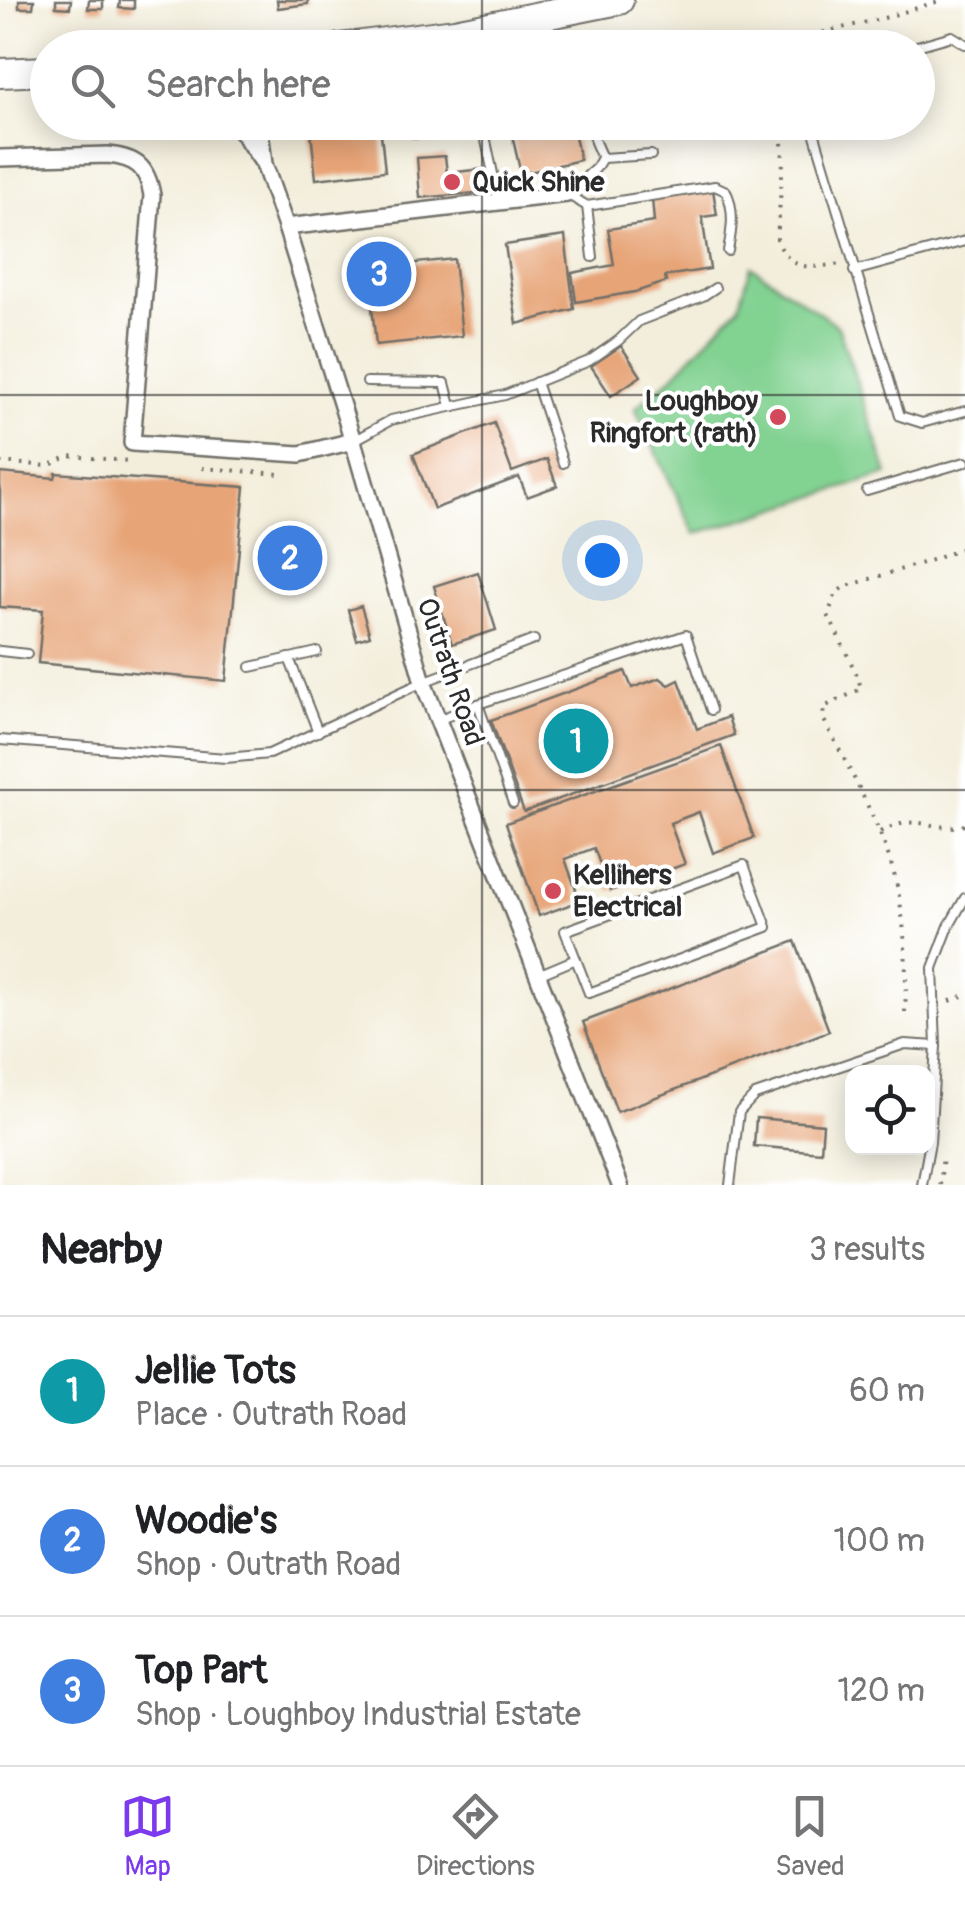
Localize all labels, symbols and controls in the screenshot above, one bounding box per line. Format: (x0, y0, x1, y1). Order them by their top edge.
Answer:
search box (30, 30, 935, 140)
icon: search (65, 58, 120, 113)
text: Search here (145, 61, 331, 109)
place label: Quick Shine (472, 165, 605, 200)
marker: Quick Shine (441, 171, 463, 193)
pin: 3 (346, 236, 412, 312)
place label: Loughboy Ringfort (rath) (590, 384, 758, 451)
marker: Loughboy Ringfort (rath) (767, 406, 789, 428)
pin: 2 (258, 520, 322, 596)
your location (577, 535, 628, 586)
street label: Outrath Road (408, 594, 492, 750)
pin: 1 (544, 704, 608, 778)
place label: Kellihers Electrical (573, 858, 682, 925)
marker: Kellihers Electrical (542, 880, 564, 902)
map controls (845, 1065, 935, 1155)
button: locate (845, 1065, 935, 1155)
text: Nearby (40, 1224, 162, 1276)
text: 3 results (809, 1230, 925, 1270)
text: Jellie Tots (135, 1347, 296, 1395)
text: 1 (66, 1371, 79, 1411)
text: 60 m (849, 1371, 925, 1411)
text: Place · Outrath Road (135, 1395, 407, 1435)
text: Woodie's (135, 1497, 277, 1545)
text: 2 (64, 1521, 81, 1561)
text: 100 m (833, 1521, 925, 1561)
text: Shop · Outrath Road (135, 1545, 401, 1585)
text: Top Part (135, 1647, 267, 1695)
text: 3 (64, 1671, 81, 1711)
text: 120 m (837, 1671, 925, 1711)
text: Shop · Loughboy Industrial Estate (135, 1695, 581, 1735)
tab: Map (120, 1789, 175, 1884)
tab: Directions (416, 1789, 535, 1884)
tab: Saved (775, 1789, 845, 1884)

